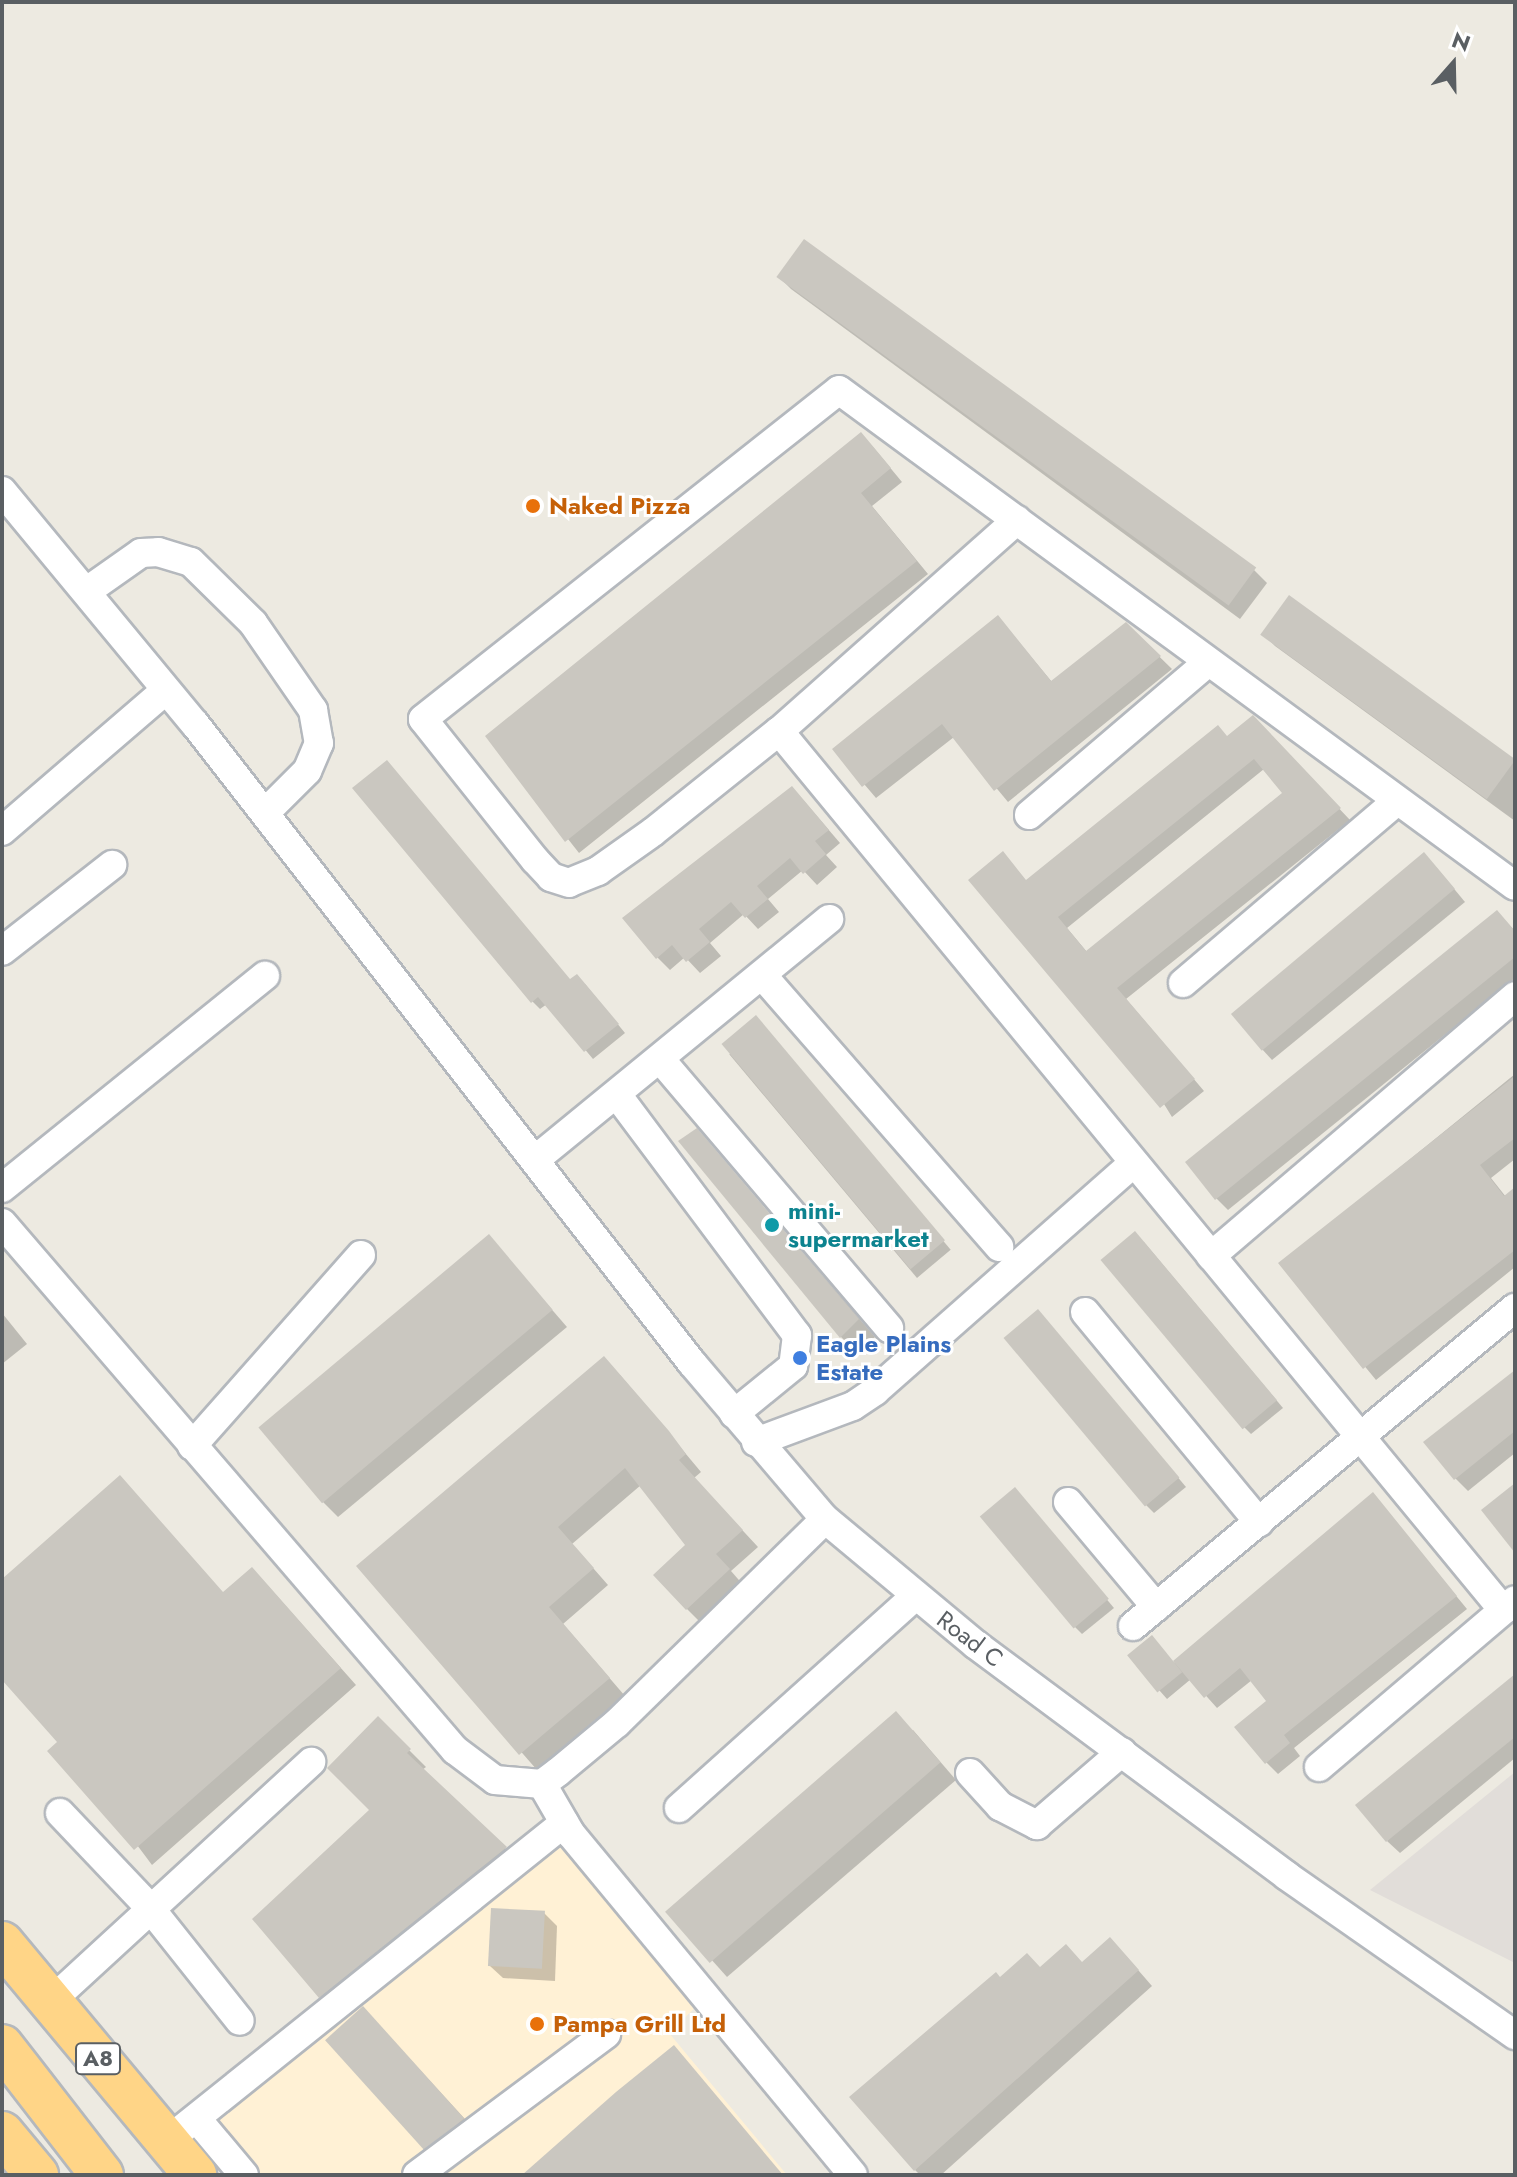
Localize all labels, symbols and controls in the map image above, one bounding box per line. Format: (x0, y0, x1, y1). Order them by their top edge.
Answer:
text: N (1448, 23, 1475, 59)
north arrow (1413, 24, 1493, 104)
place label: Naked Pizza (549, 492, 691, 520)
marker: Naked Pizza (524, 497, 542, 515)
place label: mini- supermarket (788, 1197, 929, 1253)
marker: mini- supermarket (763, 1216, 781, 1234)
place label: Eagle Plains Estate (816, 1330, 951, 1386)
marker: Eagle Plains Estate (791, 1349, 809, 1367)
street label: Road C (931, 1605, 1009, 1673)
place label: Pampa Grill Ltd (553, 2010, 726, 2038)
marker: Pampa Grill Ltd (528, 2015, 546, 2033)
road number: A8 (74, 2041, 122, 2077)

